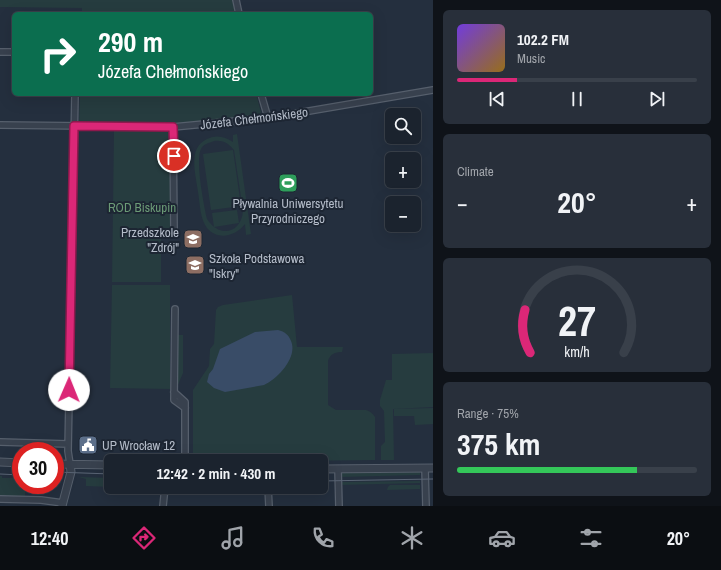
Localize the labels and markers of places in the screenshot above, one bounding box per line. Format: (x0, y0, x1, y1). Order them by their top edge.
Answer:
pin (157, 139, 191, 173)
sports icon: Pływalnia Uniwersytetu Przyrodniczego (277, 172, 299, 194)
place label: Pływalnia Uniwersytetu Przyrodniczego (233, 195, 343, 227)
place label: Przedszkole "Zdrój" (121, 224, 179, 256)
school or university icon: Przedszkole "Zdrój" (182, 228, 204, 250)
place label: Szkoła Podstawowa "Iskry" (209, 250, 304, 282)
school or university icon: Szkoła Podstawowa "Iskry" (184, 254, 206, 276)
public building icon: UP Wrocław 12 (77, 434, 99, 456)
place label: UP Wrocław 12 (102, 437, 175, 454)

